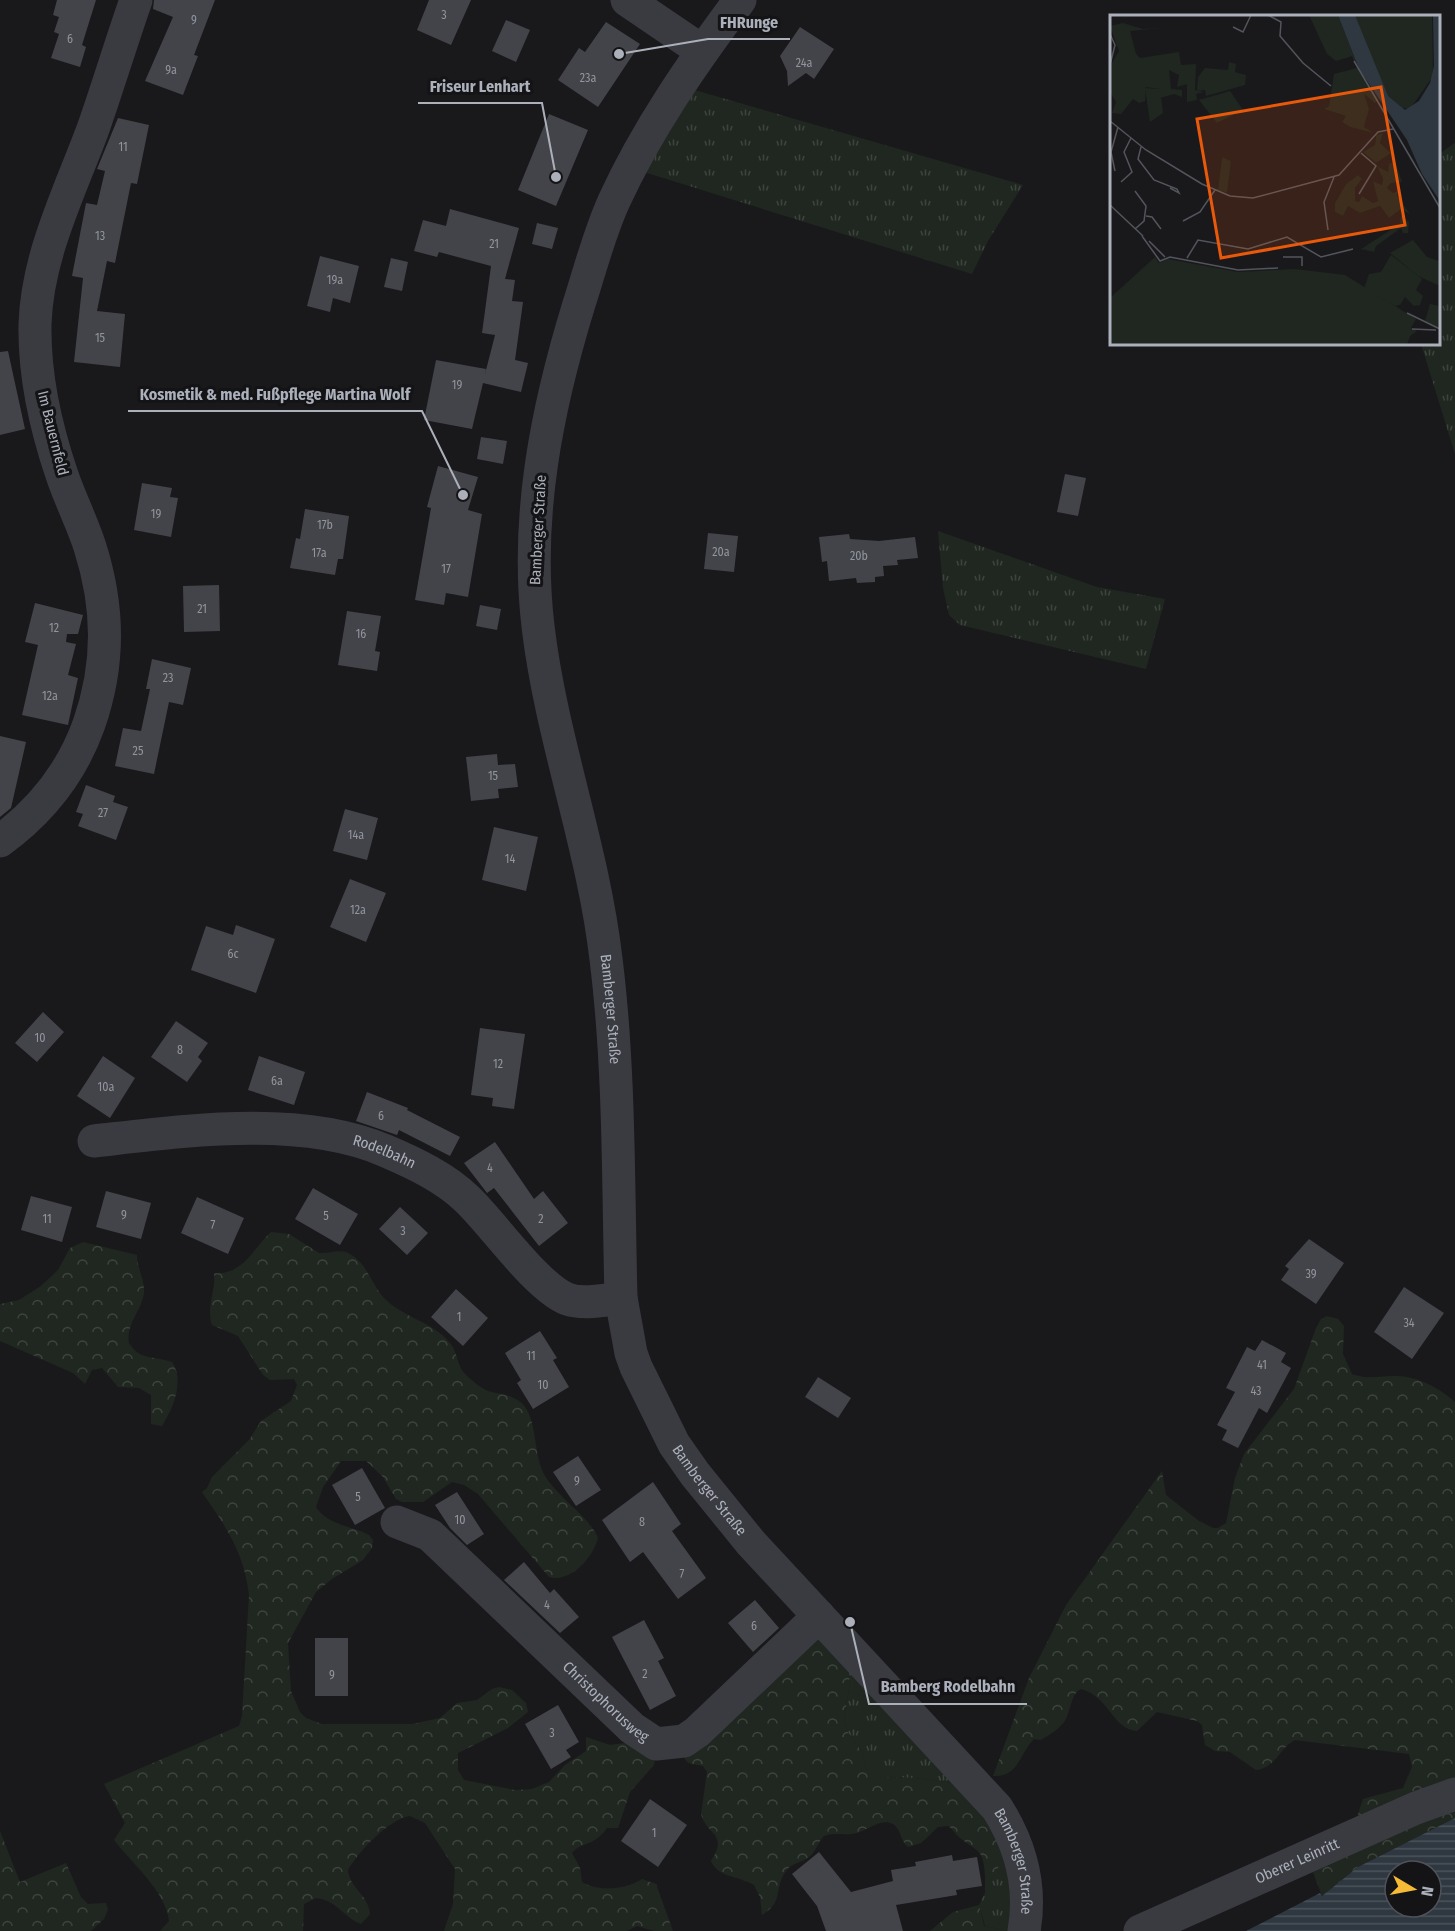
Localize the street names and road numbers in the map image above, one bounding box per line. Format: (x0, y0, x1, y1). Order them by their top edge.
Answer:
street label: Im Bauernfeld (34, 389, 72, 477)
street label: Bamberger Straße (526, 474, 550, 586)
street label: Bamberger Straße (596, 953, 624, 1065)
street label: Rodelbahn (351, 1131, 419, 1172)
street label: Bamberger Straße (668, 1441, 750, 1539)
street label: Christophorusweg (559, 1658, 652, 1746)
street label: Bamberger Straße (990, 1805, 1036, 1915)
street label: Oberer Leinritt (1252, 1834, 1342, 1888)

